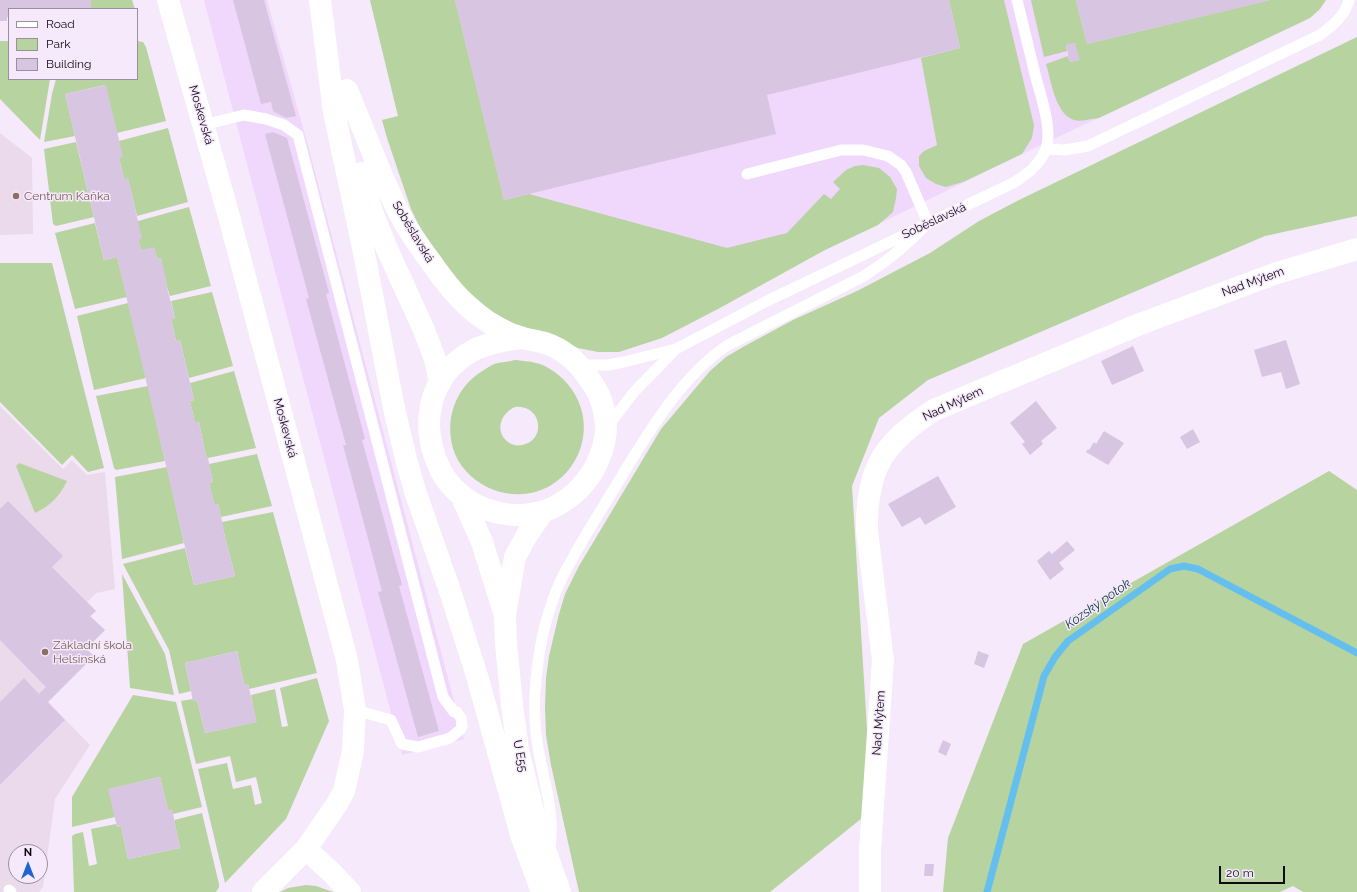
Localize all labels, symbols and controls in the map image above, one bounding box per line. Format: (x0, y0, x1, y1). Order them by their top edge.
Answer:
legend (8, 8, 138, 80)
text: Road (46, 17, 75, 31)
text: Park (46, 37, 71, 51)
text: Building (46, 57, 92, 71)
street label: Moskevská (186, 84, 216, 146)
place label: Centrum Kaňka (24, 189, 110, 203)
marker: Centrum Kaňka (11, 191, 21, 201)
street label: Soběslavská (389, 199, 437, 265)
street label: Soběslavská (900, 200, 968, 242)
street label: Nad Mýtem (1220, 264, 1286, 300)
street label: Nad Mýtem (920, 384, 986, 424)
street label: Moskevská (270, 397, 300, 459)
water label: Kozský potok (1062, 576, 1134, 632)
place label: Základní škola Helsinská (53, 638, 132, 666)
marker: Základní škola Helsinská (40, 647, 50, 657)
street label: Nad Mýtem (870, 690, 888, 756)
street label: U E55 (510, 739, 530, 773)
north arrow (8, 844, 48, 884)
text: N (24, 846, 32, 859)
scale bar (1221, 858, 1287, 884)
text: 20 m (1226, 866, 1254, 880)

